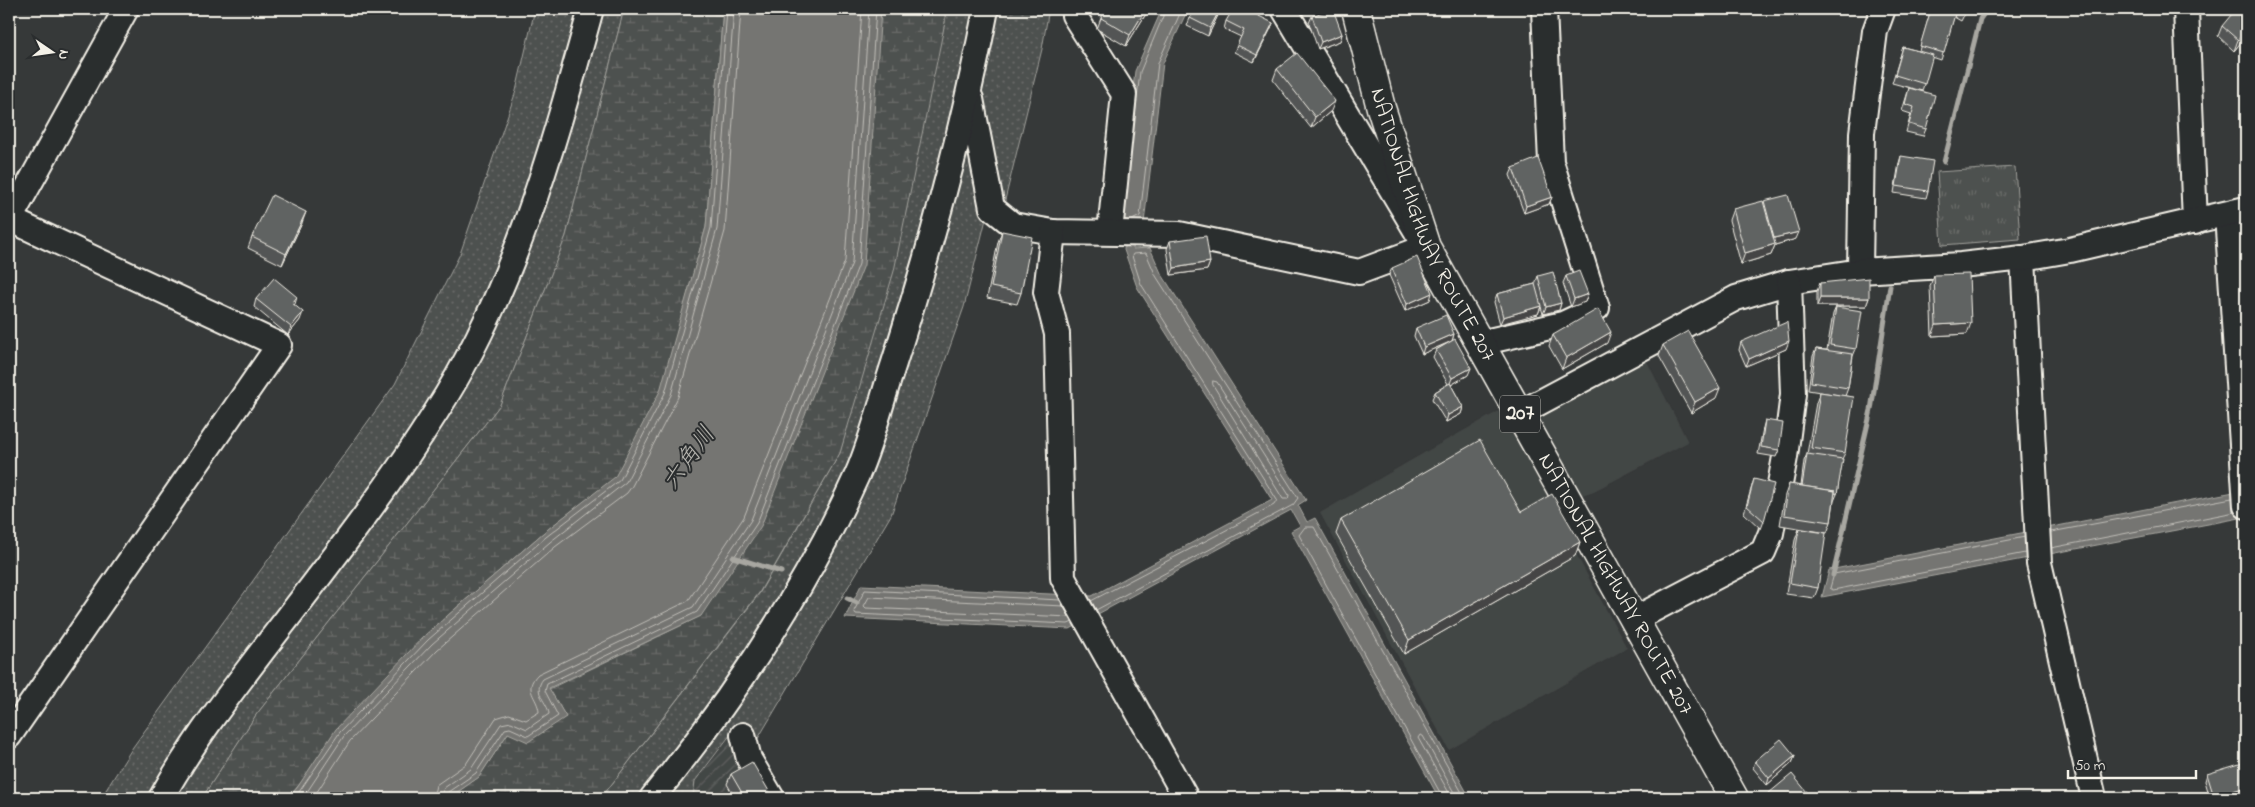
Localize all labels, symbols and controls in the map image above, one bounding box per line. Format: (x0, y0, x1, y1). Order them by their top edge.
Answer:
north arrow (28, 28, 78, 78)
text: N (52, 48, 74, 62)
street label: NATIONAL HIGHWAY ROUTE 207 (1361, 85, 1503, 368)
road number: 207 (1500, 396, 1540, 432)
water label: 六角川 (655, 420, 725, 498)
street label: NATIONAL HIGHWAY ROUTE 207 (1529, 448, 1701, 721)
scale bar (2068, 747, 2195, 779)
text: 50 m (2075, 755, 2106, 777)

